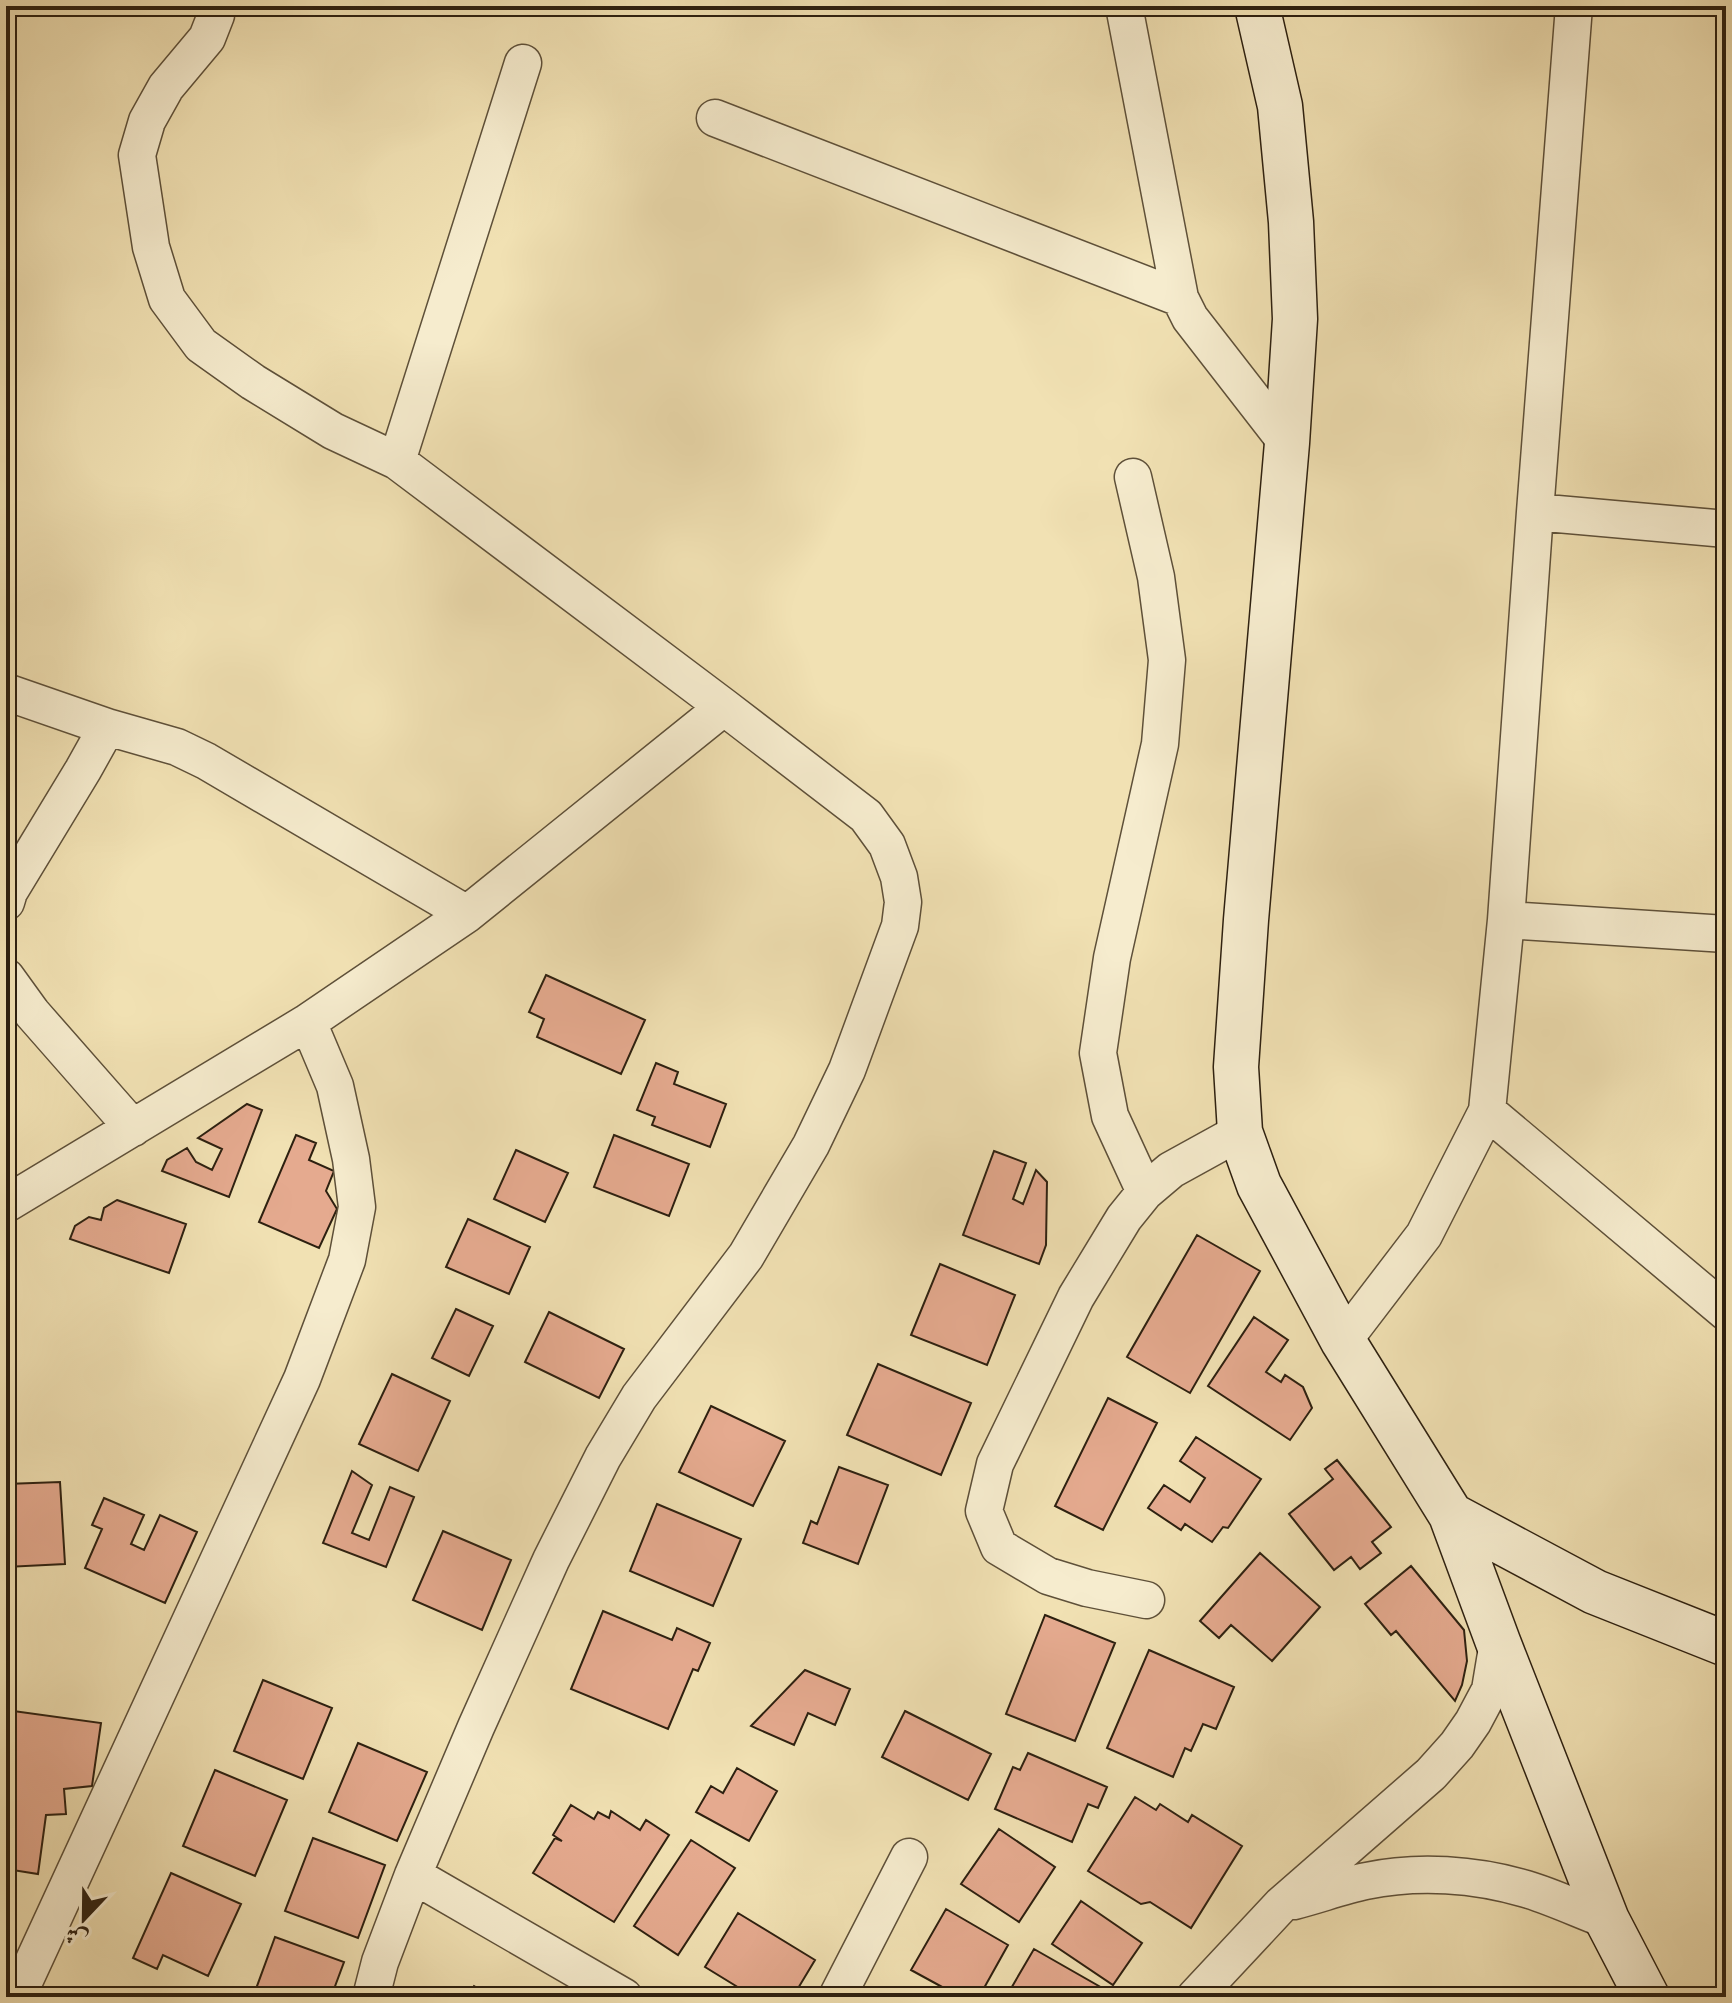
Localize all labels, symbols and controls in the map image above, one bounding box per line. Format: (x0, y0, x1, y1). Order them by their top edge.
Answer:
north arrow (44, 1879, 124, 1959)
text: ش (62, 1916, 94, 1954)

